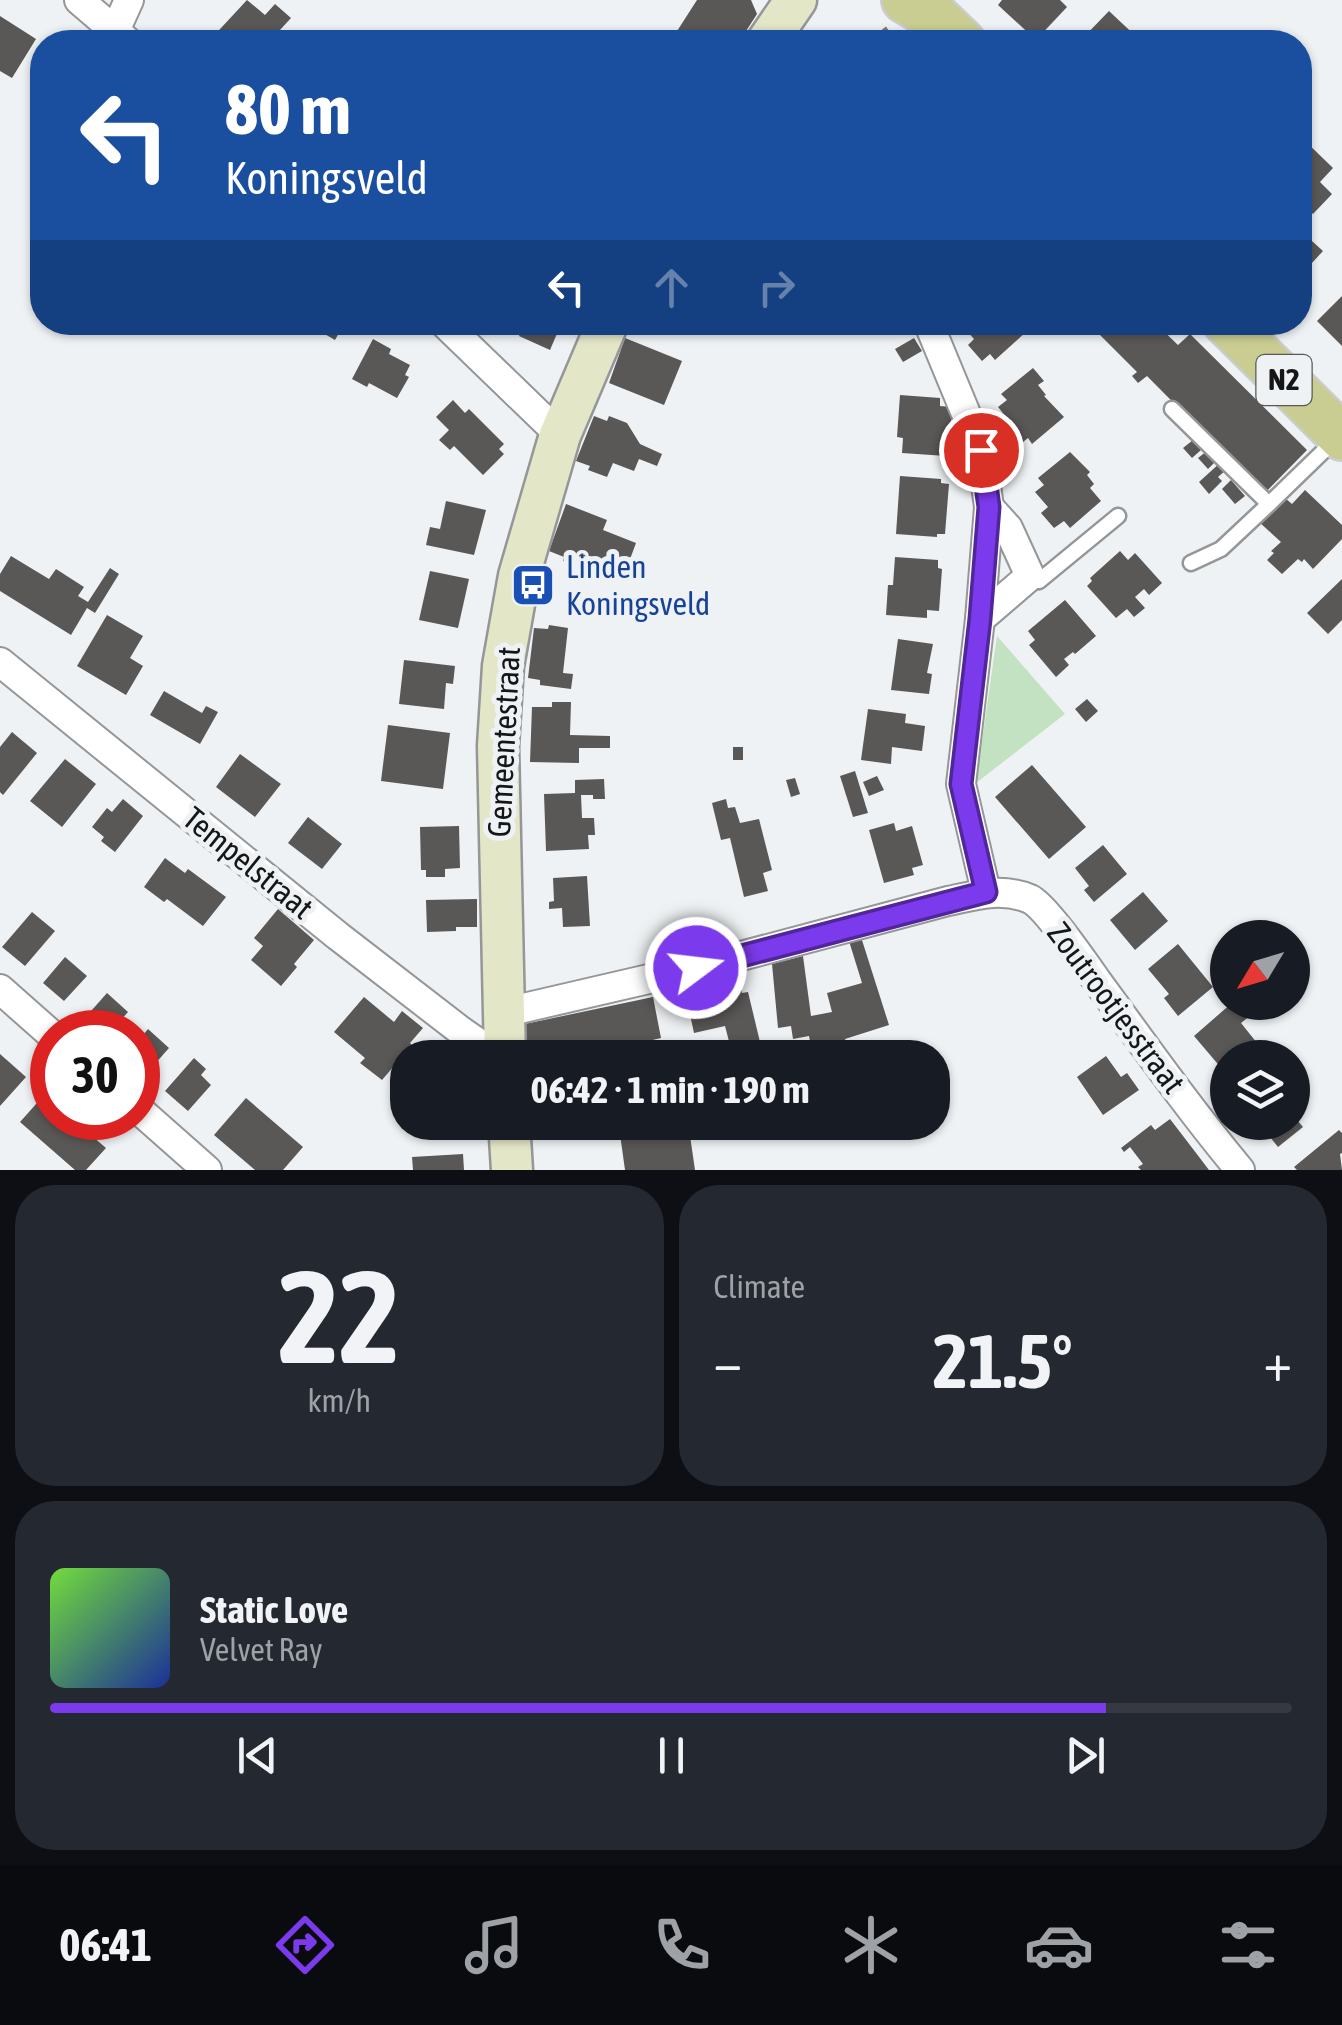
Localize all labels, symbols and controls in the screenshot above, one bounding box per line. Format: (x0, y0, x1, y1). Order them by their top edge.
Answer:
text: 80 m (225, 69, 351, 149)
icon: left (60, 70, 190, 200)
text: Koningsveld (225, 152, 428, 204)
icon: left (539, 260, 594, 315)
icon: ahead (644, 260, 699, 315)
icon: right (749, 260, 804, 315)
road number: N2 (1256, 355, 1312, 405)
pin (939, 408, 1024, 493)
icon: arrive (954, 423, 1009, 478)
place label: Linden Koningsveld (566, 548, 710, 622)
bus stop icon: Linden Koningsveld (510, 562, 556, 608)
street label: Gemeentestraat (480, 646, 527, 838)
street label: Tempelstraat (176, 799, 321, 926)
street label: Zoutrootjesstraat (1040, 915, 1193, 1100)
position arrow (644, 916, 748, 1020)
north arrow (1210, 920, 1310, 1020)
map controls (1210, 920, 1310, 1140)
speed limit sign: 30 (30, 1010, 160, 1140)
button: layers (1210, 1040, 1310, 1140)
text: 06:42 · 1 min · 190 m (530, 1068, 810, 1111)
text: 22 (278, 1242, 400, 1391)
text: Climate (714, 1268, 805, 1305)
text: 21.5° (933, 1318, 1073, 1404)
text: − (714, 1330, 742, 1393)
text: + (1263, 1330, 1292, 1393)
text: km/h (308, 1382, 371, 1419)
text: Static Love (200, 1588, 348, 1631)
text: Velvet Ray (200, 1631, 322, 1668)
icon: previous (230, 1728, 285, 1783)
icon: pause (644, 1728, 699, 1783)
icon: next (1058, 1728, 1113, 1783)
icon: directions (270, 1910, 340, 1980)
icon: music (459, 1910, 529, 1980)
icon: phone (647, 1910, 717, 1980)
icon: climate (836, 1910, 906, 1980)
icon: car (1024, 1910, 1094, 1980)
icon: filters (1213, 1910, 1283, 1980)
text: 06:41 (59, 1919, 152, 1971)

